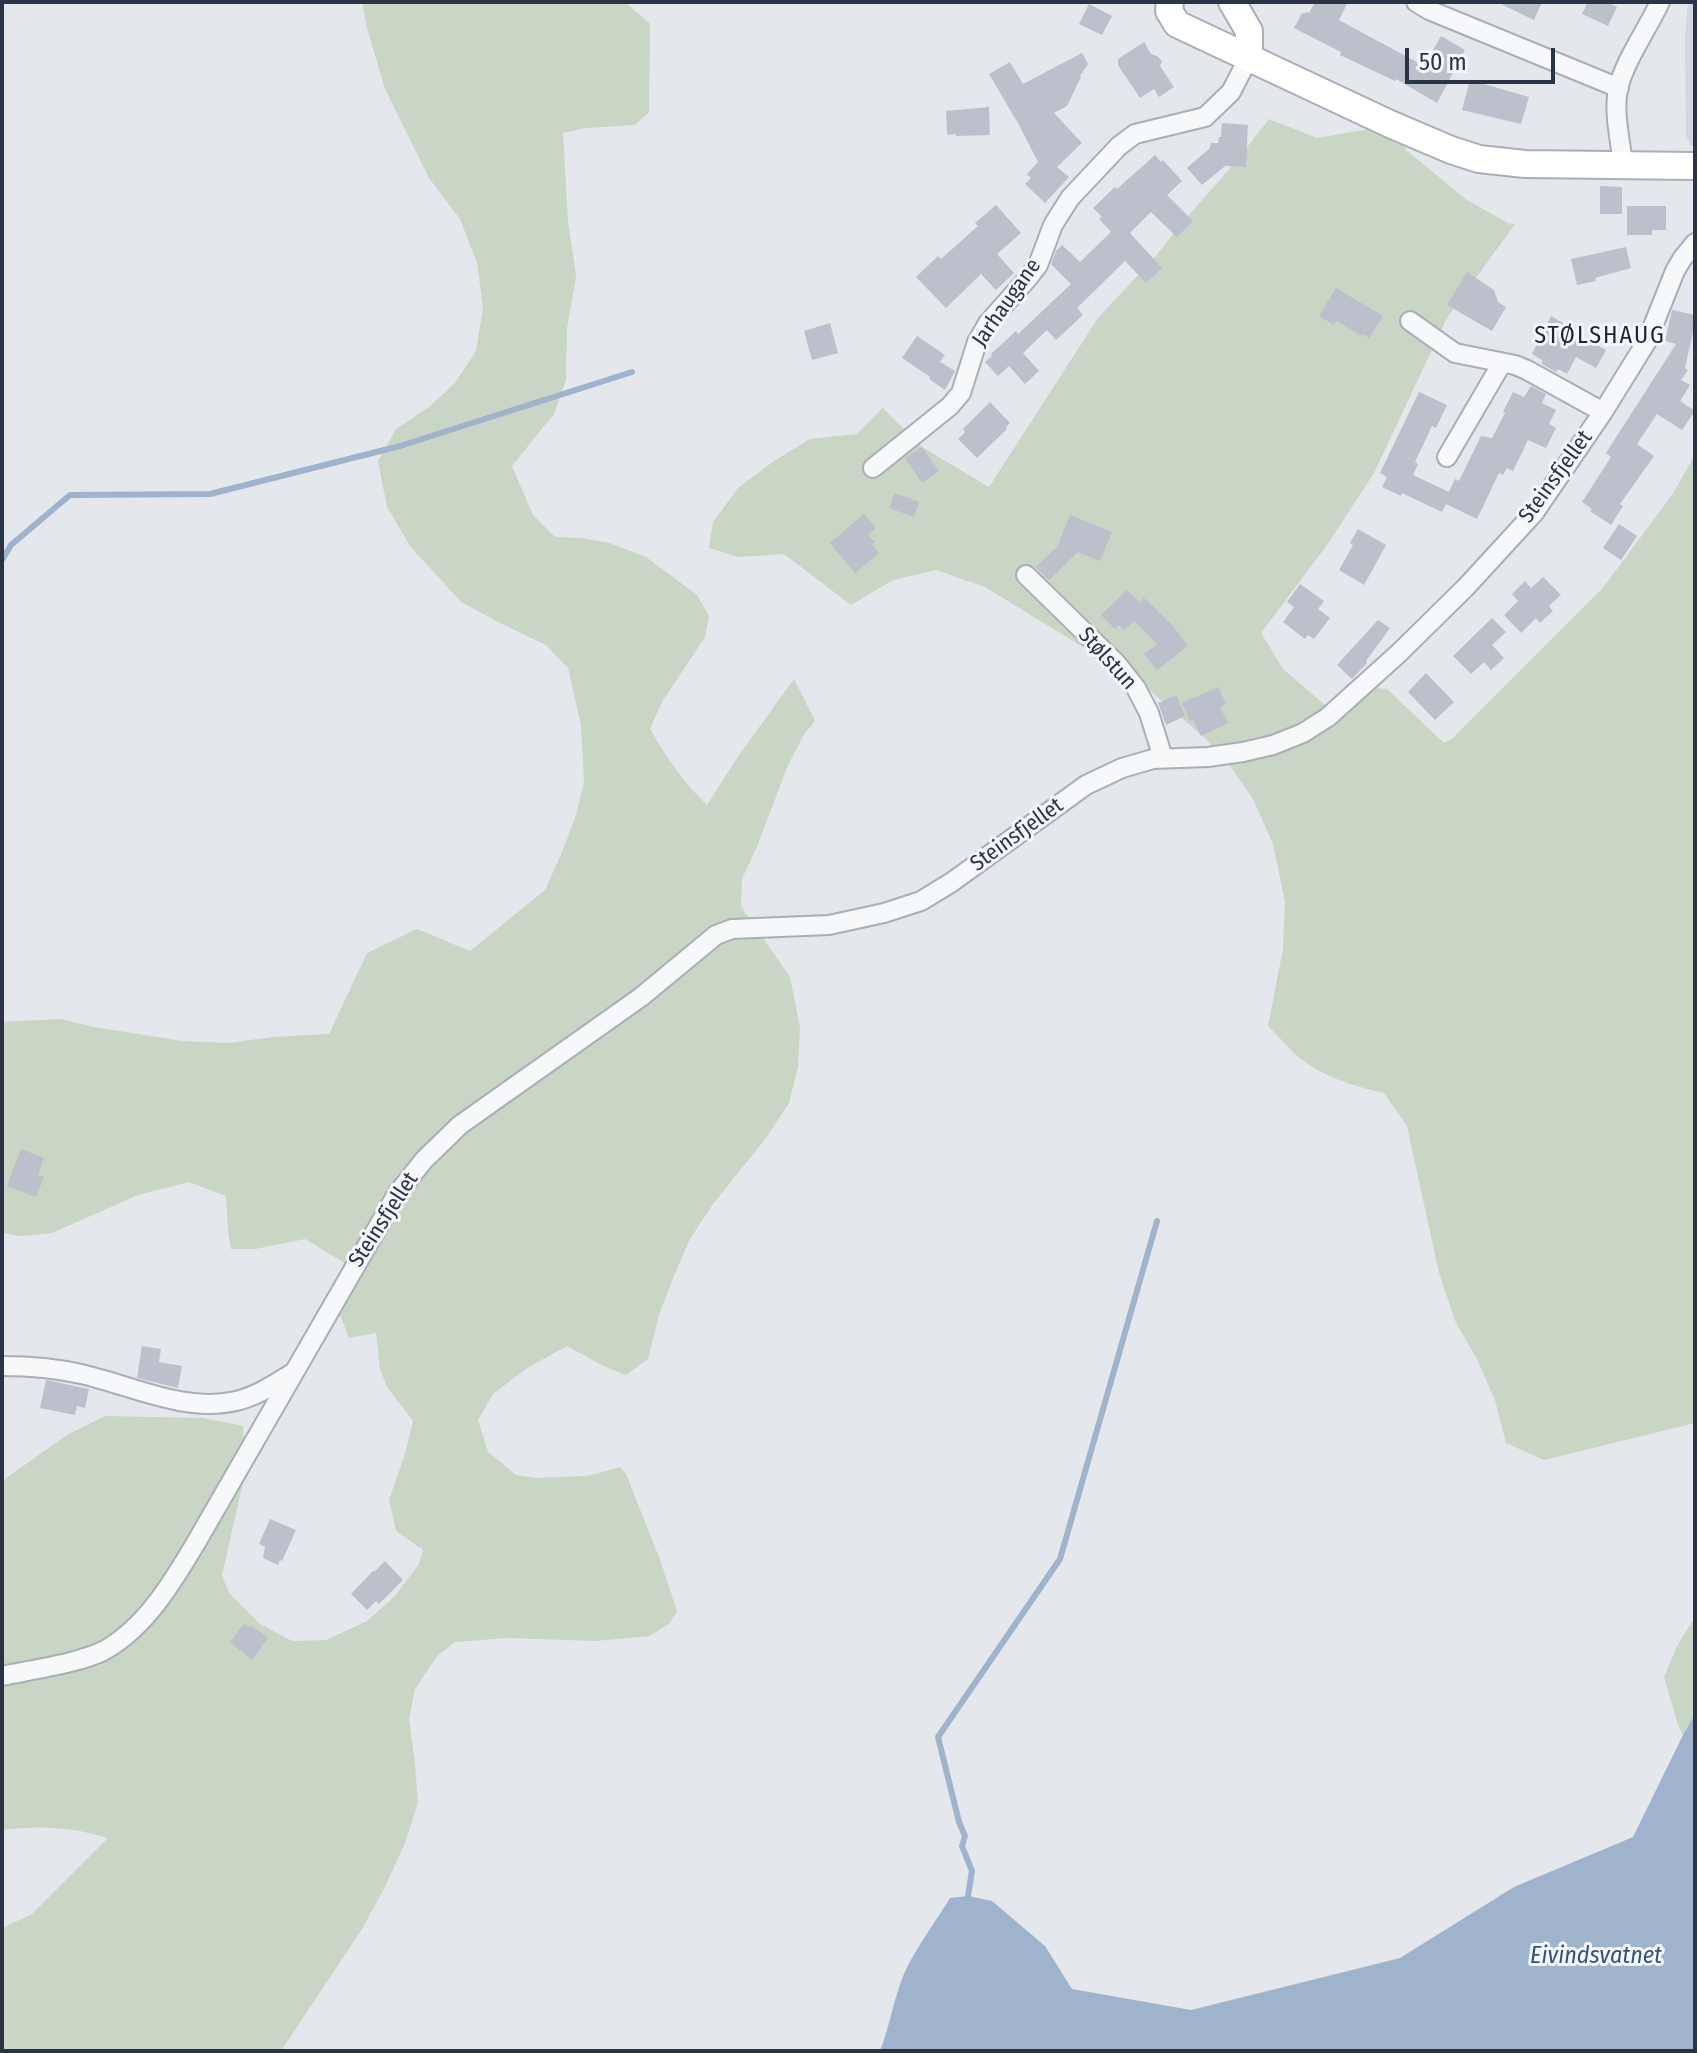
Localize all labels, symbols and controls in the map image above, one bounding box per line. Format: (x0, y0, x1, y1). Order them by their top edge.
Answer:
scale bar (1409, 32, 1559, 82)
text: 50 m (1419, 48, 1467, 76)
street label: Jarhaugane (967, 254, 1047, 352)
district label: STØLSHAUG (1534, 322, 1666, 350)
street label: Steinsfjellet (1514, 426, 1598, 528)
street label: Stølstun (1072, 622, 1142, 696)
street label: Steinsfjellet (966, 793, 1068, 877)
street label: Steinsfjellet (344, 1168, 424, 1272)
water label: Eivindsvatnet (1530, 1942, 1662, 1970)

